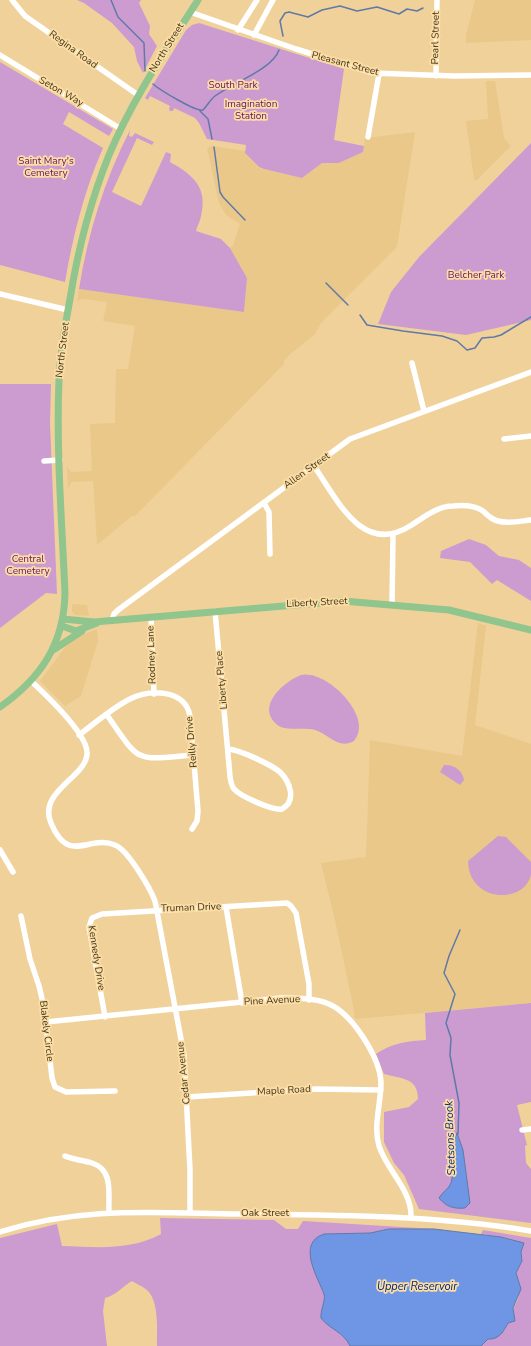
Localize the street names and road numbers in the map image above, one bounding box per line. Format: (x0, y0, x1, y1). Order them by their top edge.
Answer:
street label: Pearl Street (430, 11, 442, 65)
street label: North Street (147, 21, 187, 75)
street label: Regina Road (46, 28, 100, 72)
street label: Pleasant Street (310, 49, 380, 79)
street label: Seton Way (37, 74, 85, 110)
street label: North Street (54, 322, 72, 378)
street label: Allen Street (282, 450, 332, 492)
street label: Liberty Street (286, 595, 348, 611)
street label: Rodney Lane (145, 626, 159, 684)
street label: Liberty Place (213, 650, 231, 710)
street label: Reilly Drive (184, 716, 200, 768)
street label: Truman Drive (161, 901, 221, 915)
street label: Kennedy Drive (85, 925, 107, 991)
street label: Pine Avenue (244, 994, 300, 1008)
street label: Blakely Circle (36, 1000, 56, 1062)
street label: Cedar Avenue (175, 1041, 193, 1105)
street label: Maple Road (257, 1084, 311, 1098)
street label: Oak Street (241, 1208, 289, 1220)

